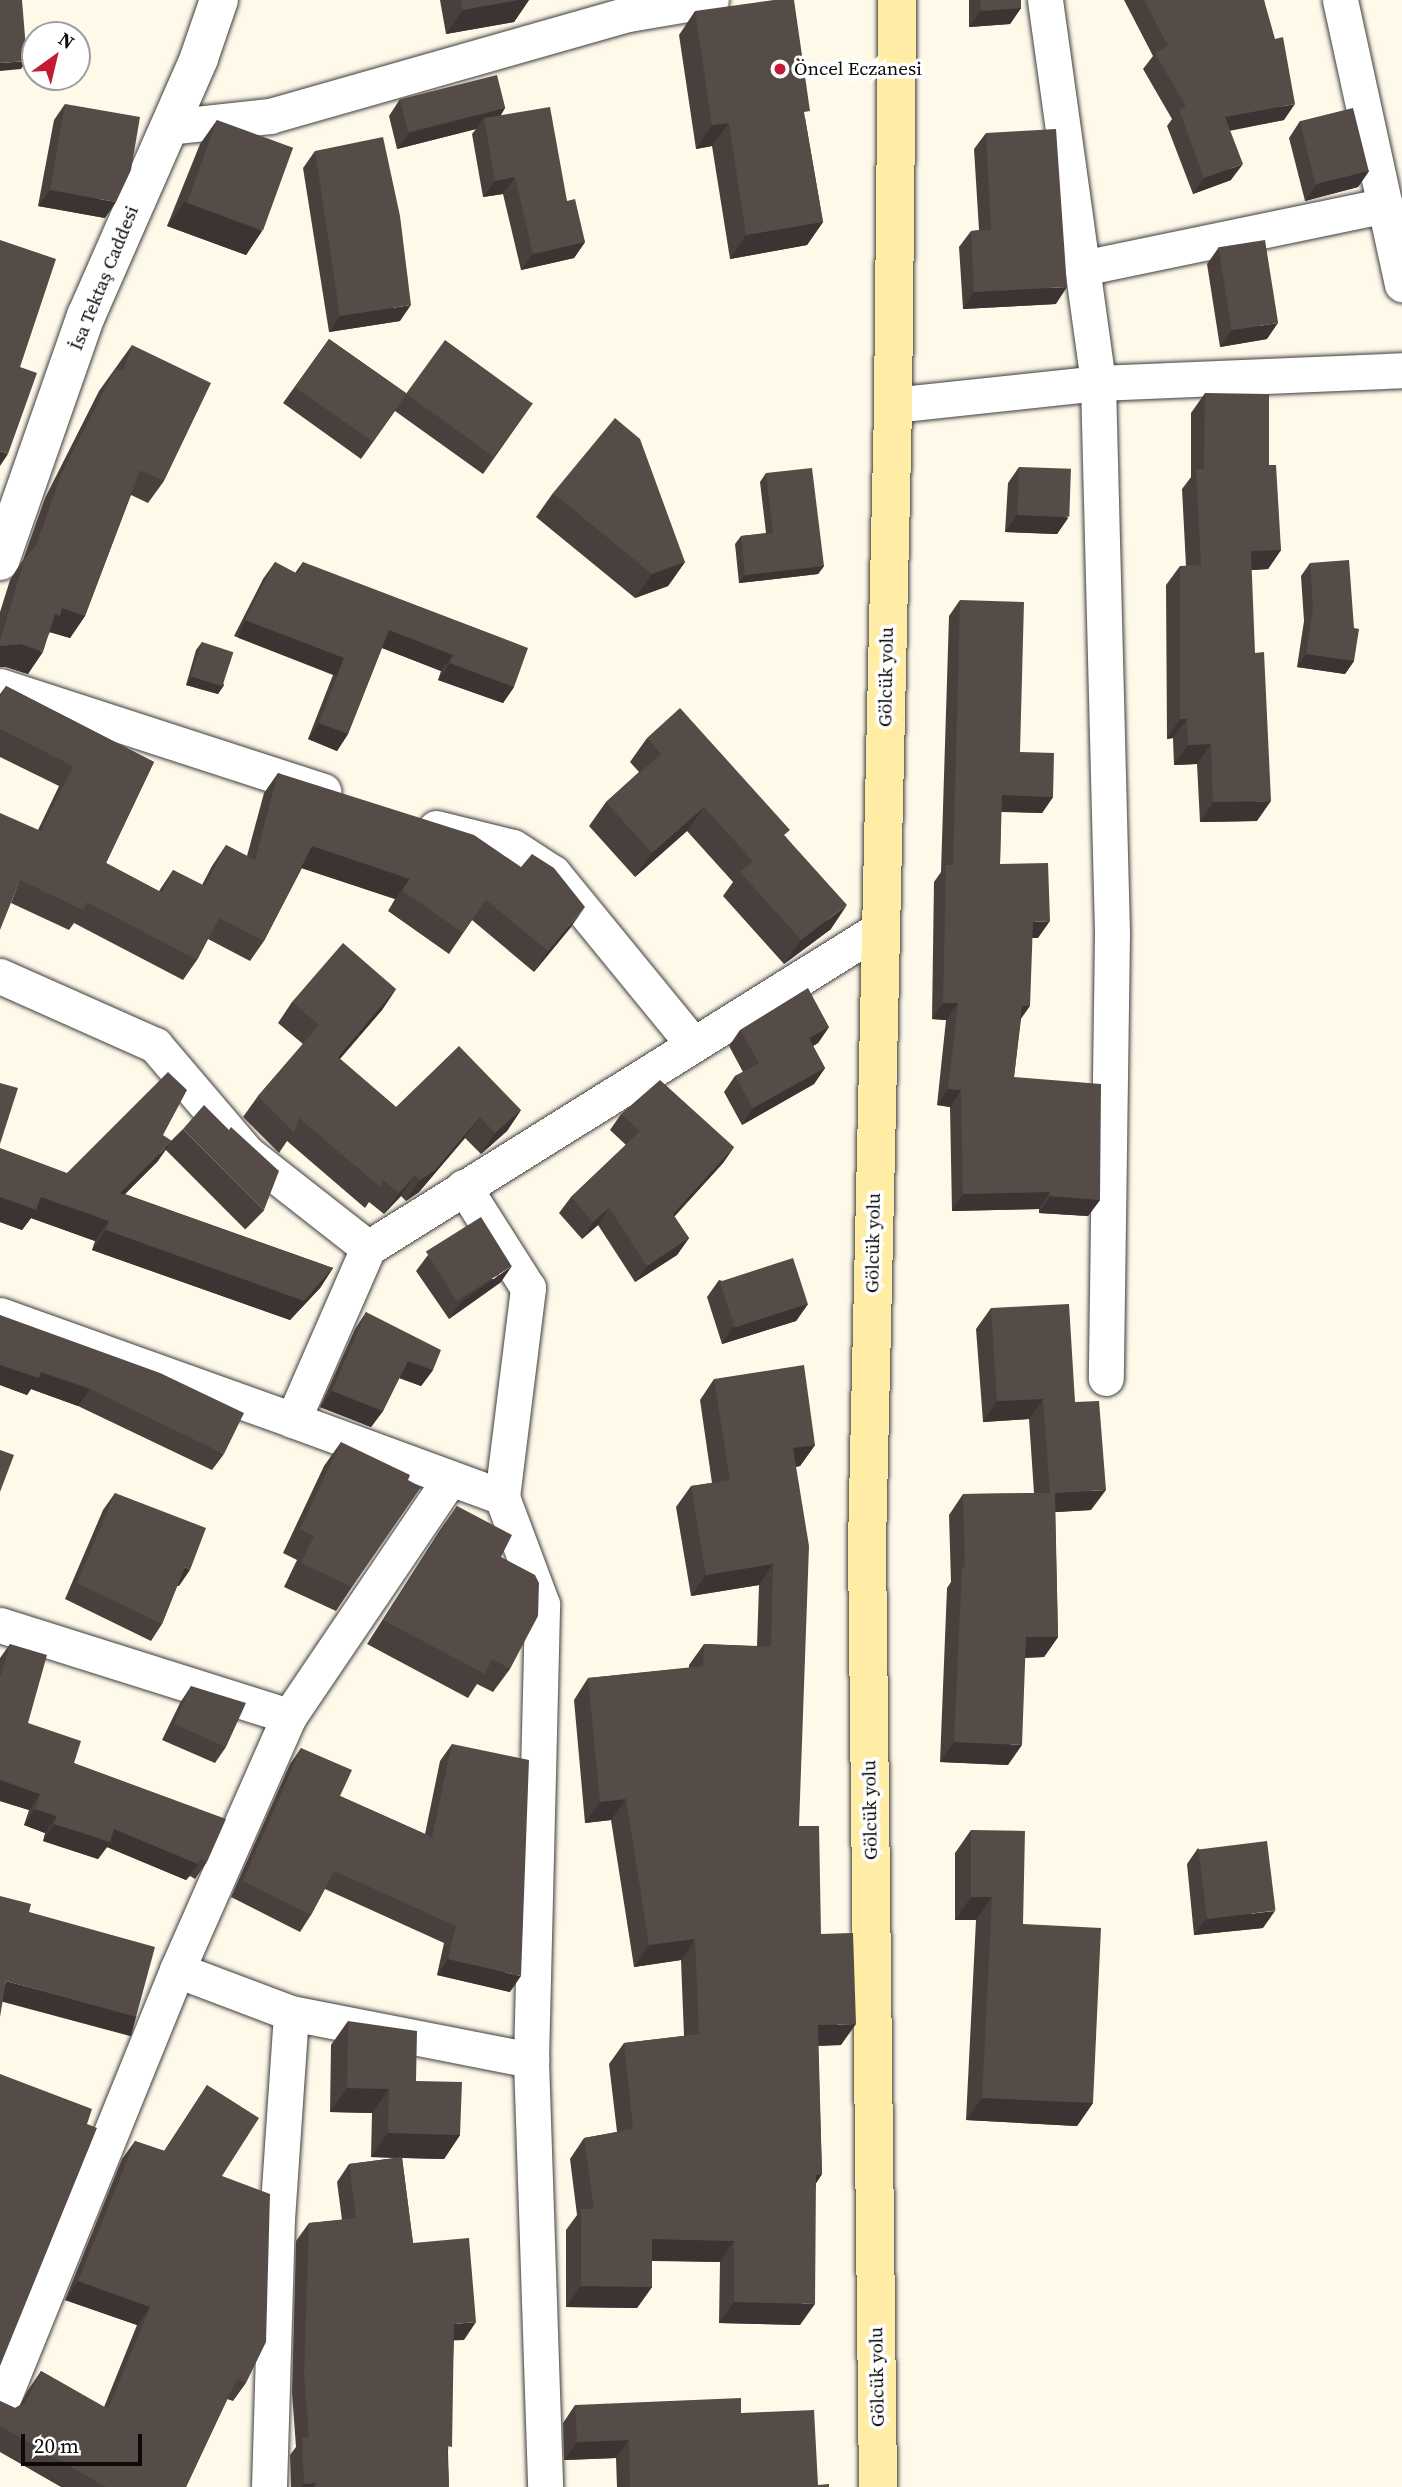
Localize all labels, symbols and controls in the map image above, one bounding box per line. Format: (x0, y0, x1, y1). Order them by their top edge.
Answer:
north arrow (21, 21, 91, 91)
text: N (54, 26, 80, 55)
place label: Öncel Eczanesi (794, 58, 922, 80)
marker: Öncel Eczanesi (772, 61, 788, 77)
street label: İsa Tektaş Caddesi (65, 202, 143, 354)
street label: Gölcük yolu (874, 627, 898, 727)
street label: Gölcük yolu (861, 1193, 885, 1293)
street label: Gölcük yolu (858, 1760, 882, 1860)
street label: Gölcük yolu (865, 2327, 889, 2427)
scale bar (24, 2420, 145, 2464)
text: 20 m (34, 2431, 79, 2460)

